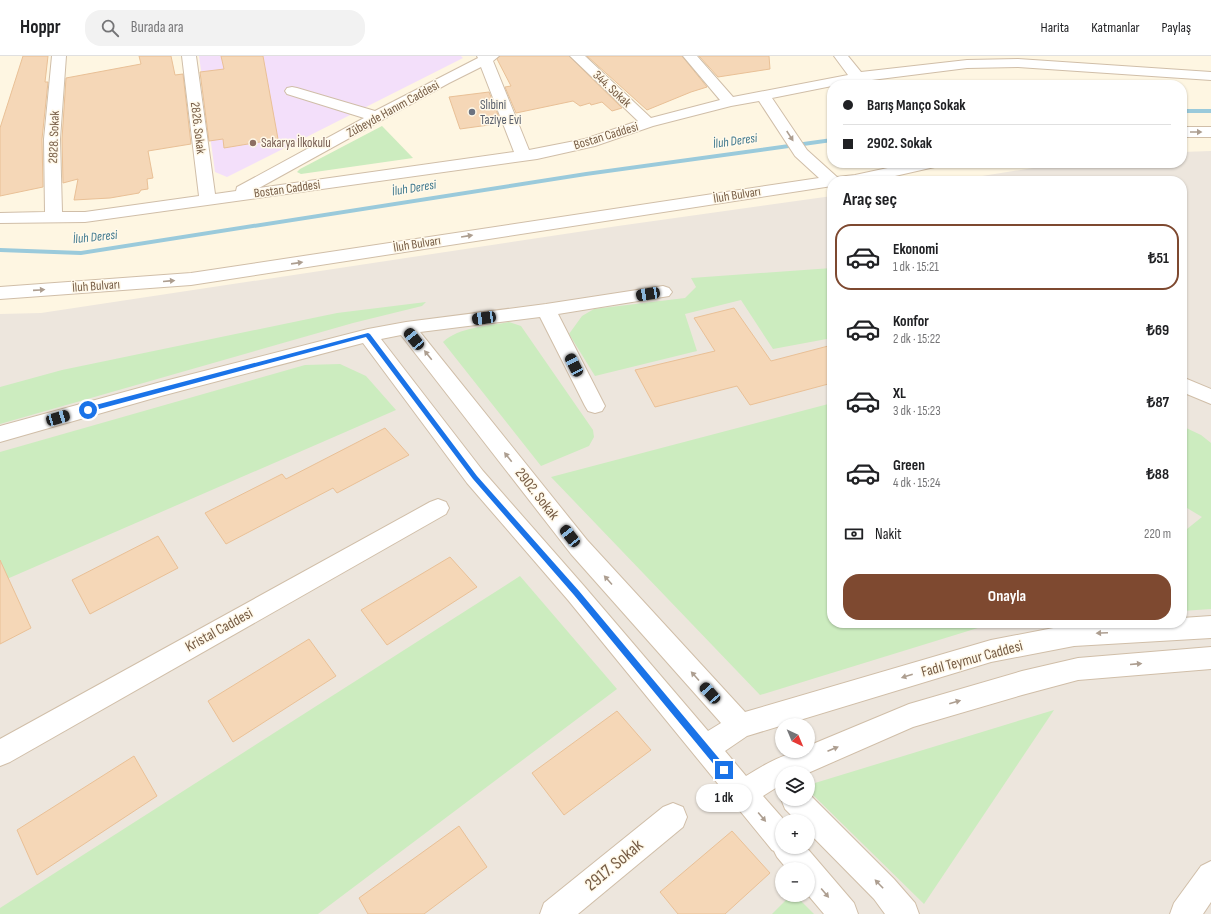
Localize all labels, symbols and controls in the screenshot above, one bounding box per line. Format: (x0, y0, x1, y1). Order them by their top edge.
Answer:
search box (85, 10, 365, 46)
text: Hoppr (20, 16, 61, 39)
icon: search (99, 17, 121, 39)
text: Burada ara (131, 18, 184, 37)
text: Harita (1041, 19, 1069, 36)
text: Katmanlar (1091, 19, 1140, 36)
text: Paylaş (1162, 19, 1191, 36)
street label: 344. Sokak (589, 67, 635, 111)
street label: Zübeyde Hanım Caddesi (344, 77, 442, 141)
text: Barış Manço Sokak (867, 96, 966, 115)
place label: Slıbini Taziye Evi (480, 97, 522, 128)
street label: 2826. Sokak (187, 101, 209, 155)
marker: Slıbini Taziye Evi (467, 107, 477, 117)
street label: 2828. Sokak (45, 110, 63, 164)
street label: Bostan Caddesi (572, 119, 640, 153)
water label: İluh Deresi (712, 129, 759, 152)
one-way arrow (1190, 129, 1203, 135)
one-way arrow (786, 130, 793, 142)
place label: Sakarya İlkokulu (261, 134, 331, 151)
text: 2902. Sokak (867, 134, 932, 153)
marker: Sakarya İlkokulu (248, 138, 258, 148)
street label: Bostan Caddesi (253, 176, 321, 202)
water label: İluh Deresi (391, 176, 438, 199)
street label: İluh Bulvarı (712, 182, 762, 207)
text: Araç seç (843, 189, 897, 210)
water label: İluh Deresi (72, 226, 119, 247)
street label: İluh Bulvarı (392, 231, 442, 256)
one-way arrow (461, 233, 473, 239)
icon: car (845, 239, 881, 275)
text: Ekonomi (893, 240, 938, 259)
text: ₺51 (1148, 249, 1169, 268)
text: 1 dk · 15:21 (893, 259, 939, 275)
one-way arrow (291, 260, 303, 266)
street label: İluh Bulvarı (72, 275, 120, 296)
one-way arrow (163, 277, 175, 284)
car (635, 286, 661, 302)
one-way arrow (33, 287, 45, 294)
car (471, 310, 497, 326)
icon: car (845, 311, 881, 347)
text: Konfor (893, 312, 929, 331)
text: ₺69 (1146, 321, 1169, 340)
car (402, 326, 426, 352)
text: 2 dk · 15:22 (893, 331, 940, 347)
one-way arrow (423, 350, 432, 361)
car (563, 352, 585, 378)
icon: car (845, 383, 881, 419)
text: XL (893, 384, 906, 403)
text: ₺87 (1147, 393, 1169, 412)
route start (79, 401, 97, 419)
text: 3 dk · 15:23 (893, 403, 941, 419)
car (45, 409, 71, 427)
one-way arrow (504, 452, 513, 463)
icon: car (845, 455, 881, 491)
text: Green (893, 456, 925, 475)
street label: 2902. Sokak (511, 464, 563, 524)
text: ₺88 (1146, 465, 1169, 484)
text: 4 dk · 15:24 (893, 475, 941, 491)
car (558, 523, 582, 549)
icon: cash (843, 523, 865, 545)
text: Nakit (875, 525, 902, 544)
text: 220 m (1144, 526, 1171, 542)
button: Onayla (843, 574, 1171, 620)
one-way arrow (604, 575, 613, 585)
street label: Kristal Caddesi (182, 604, 256, 656)
one-way arrow (1096, 630, 1108, 637)
street label: Fadıl Teymur Caddesi (919, 636, 1025, 682)
one-way arrow (1130, 661, 1142, 667)
one-way arrow (691, 671, 700, 682)
one-way arrow (901, 673, 913, 679)
car (698, 680, 722, 706)
one-way arrow (949, 699, 961, 705)
north arrow (775, 718, 815, 758)
map controls (775, 718, 815, 902)
one-way arrow (828, 745, 840, 751)
route end (715, 761, 733, 779)
button: layers (775, 766, 815, 806)
callout: 1 dk (696, 784, 752, 812)
text: 1 dk (715, 790, 733, 806)
one-way arrow (758, 811, 767, 822)
button: + (775, 814, 815, 854)
street label: 2917. Sokak (581, 835, 647, 895)
button: − (775, 862, 815, 902)
one-way arrow (875, 879, 884, 889)
one-way arrow (821, 888, 830, 898)

